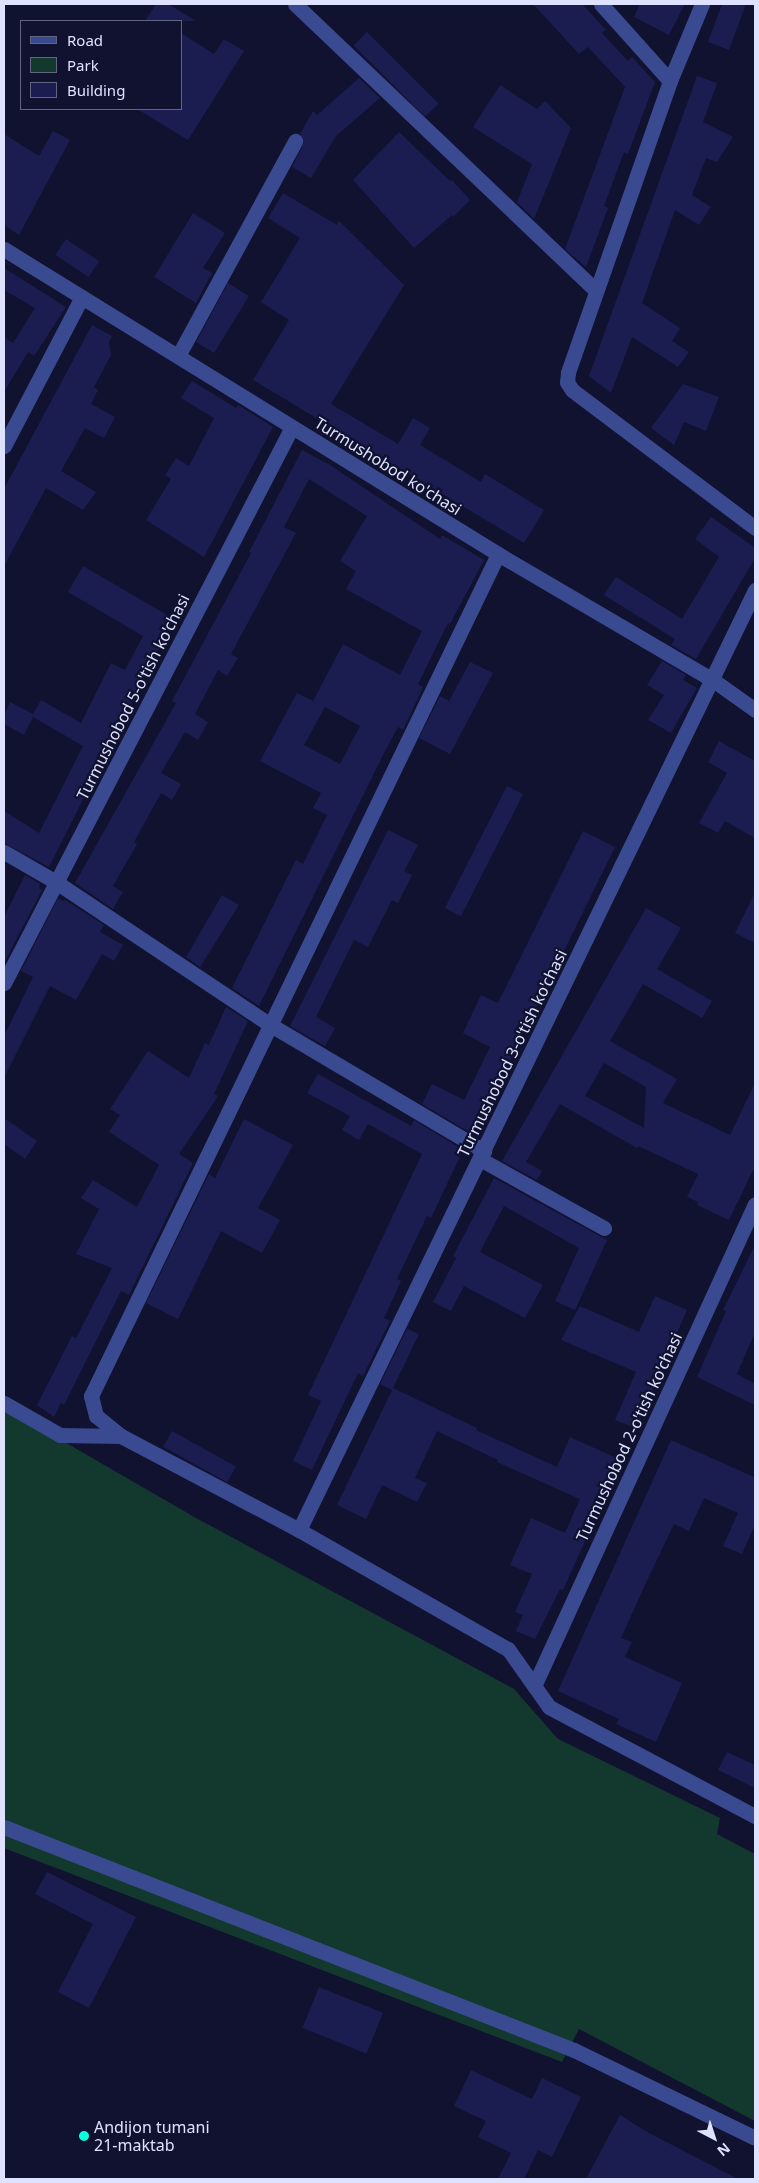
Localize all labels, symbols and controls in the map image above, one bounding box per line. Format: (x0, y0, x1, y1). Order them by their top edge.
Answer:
legend (20, 20, 182, 110)
text: Road (67, 30, 103, 50)
text: Park (67, 55, 99, 75)
text: Building (67, 80, 125, 100)
street label: Turmushobod ko'chasi (311, 413, 465, 519)
street label: Turmushobod 5-o'tish ko'chasi (73, 591, 193, 803)
street label: Turmushobod 3-o'tish ko'chasi (453, 946, 571, 1160)
street label: Turmushobod 2-o'tish ko'chasi (572, 1330, 686, 1544)
north arrow (689, 2113, 739, 2163)
place label: Andijon tumani 21-maktab (94, 2117, 210, 2155)
marker: Andijon tumani 21-maktab (78, 2130, 90, 2142)
text: N (713, 2139, 734, 2161)

